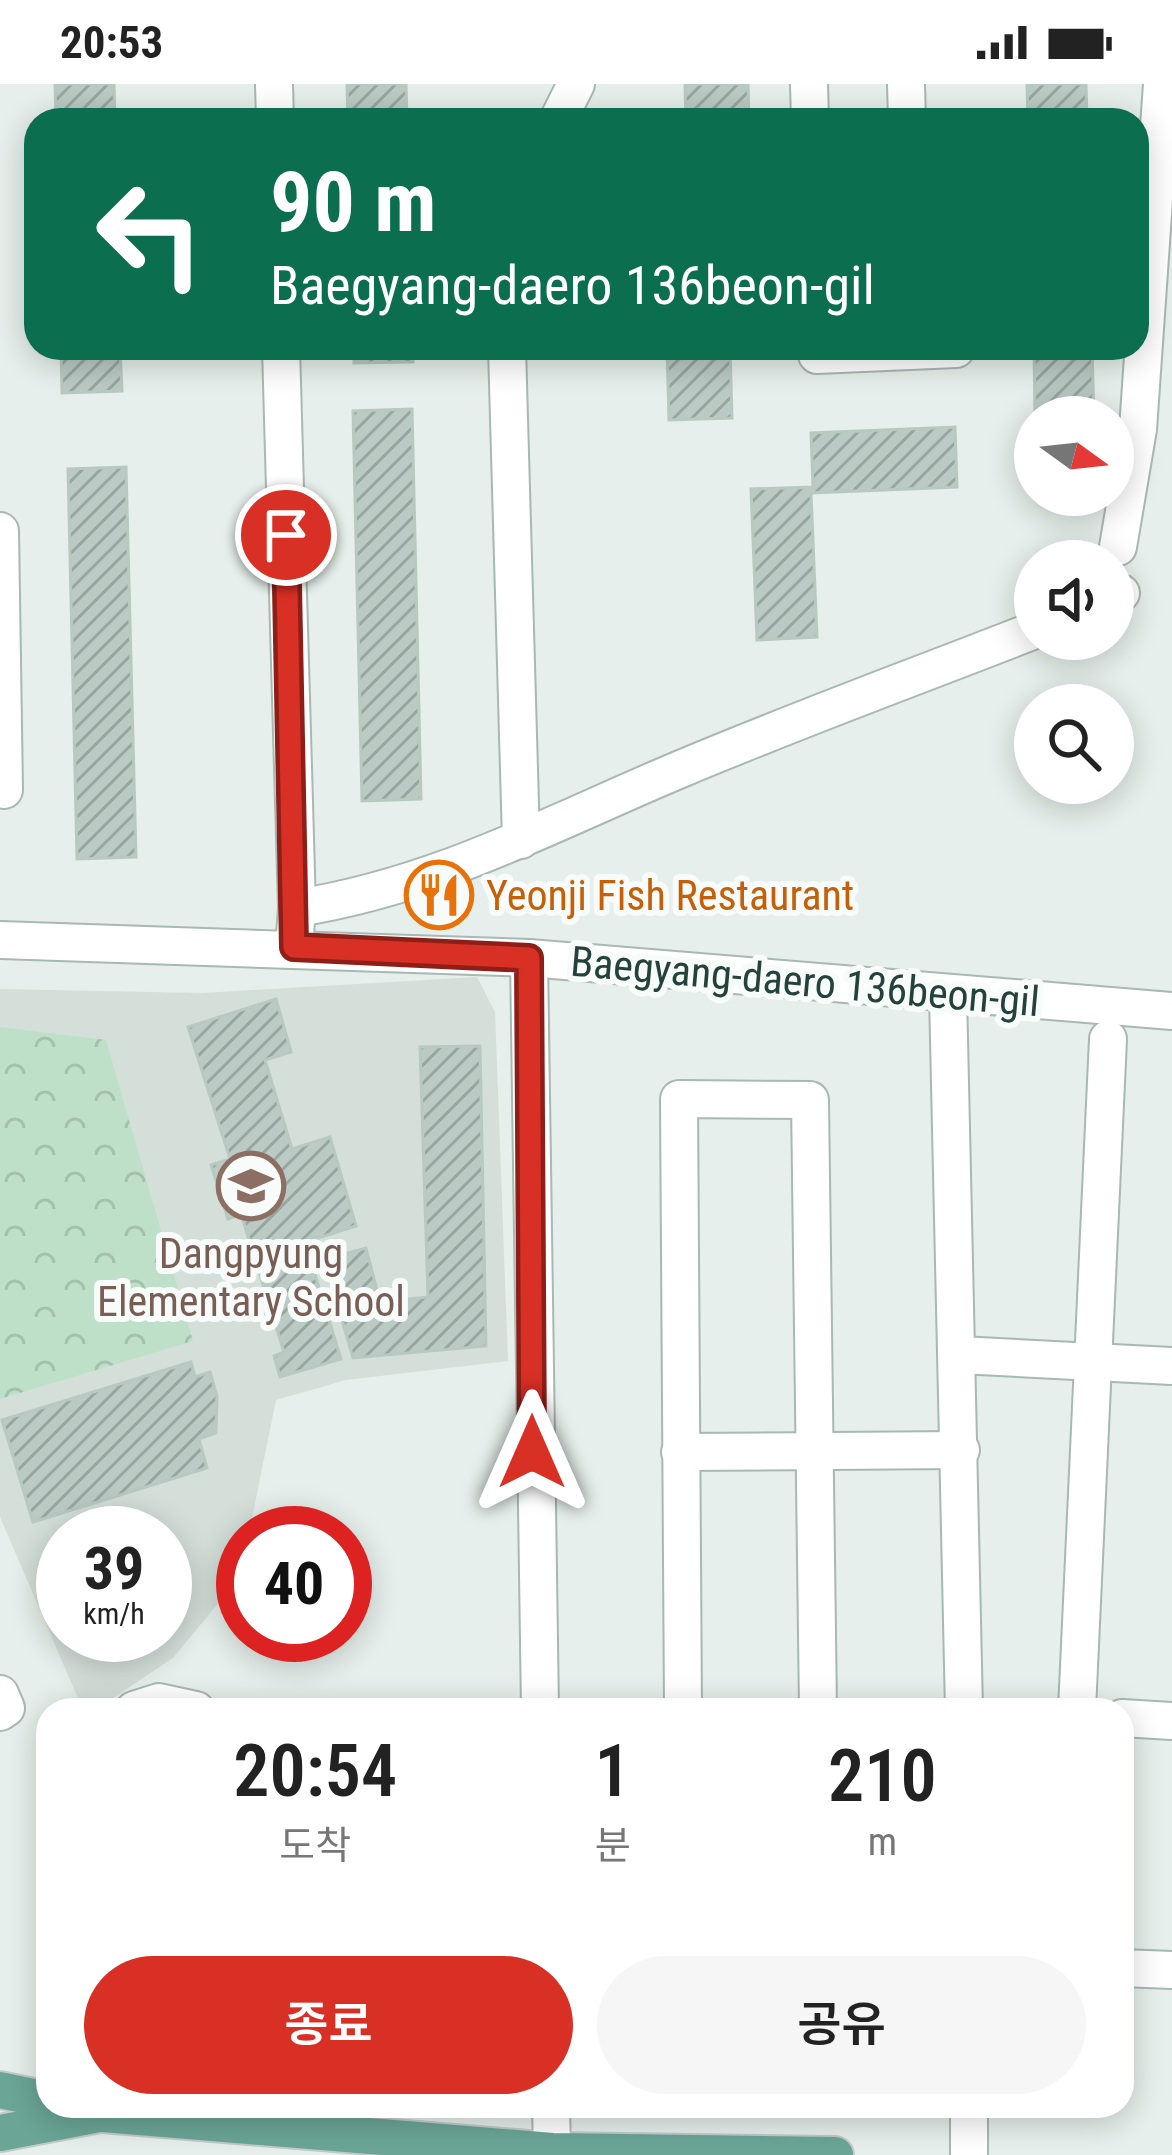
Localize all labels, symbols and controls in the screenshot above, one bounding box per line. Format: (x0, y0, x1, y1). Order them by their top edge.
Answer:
text: 20:53 (60, 16, 163, 69)
text: 90 m (270, 153, 437, 252)
icon: left (72, 156, 228, 312)
text: Baegyang-daero 136beon-gil (270, 254, 875, 317)
north arrow (1014, 396, 1134, 516)
map controls (1014, 396, 1134, 804)
pin (235, 484, 337, 586)
icon: arrive (253, 502, 319, 568)
button: sound (1014, 540, 1134, 660)
button: search (1014, 684, 1134, 804)
restaurant icon: Yeonji Fish Restaurant (404, 860, 474, 930)
place label: Yeonji Fish Restaurant (486, 871, 854, 920)
street label: Baegyang-daero 136beon-gil (569, 937, 1041, 1026)
school or university icon: Dangpyung Elementary School (216, 1151, 286, 1221)
place label: Dangpyung Elementary School (97, 1229, 405, 1326)
position arrow (469, 1389, 595, 1515)
speed limit sign: 40 (216, 1506, 372, 1662)
text: 39 (84, 1533, 144, 1604)
text: km/h (83, 1596, 145, 1631)
text: 20:54 (233, 1729, 397, 1814)
text: 1 (595, 1729, 631, 1814)
text: 210 (828, 1734, 937, 1819)
text: m (868, 1819, 897, 1865)
text: 도착 (279, 1823, 351, 1869)
text: 분 (595, 1823, 631, 1869)
button: 종료 (84, 1956, 573, 2094)
button: 공유 (597, 1956, 1086, 2094)

